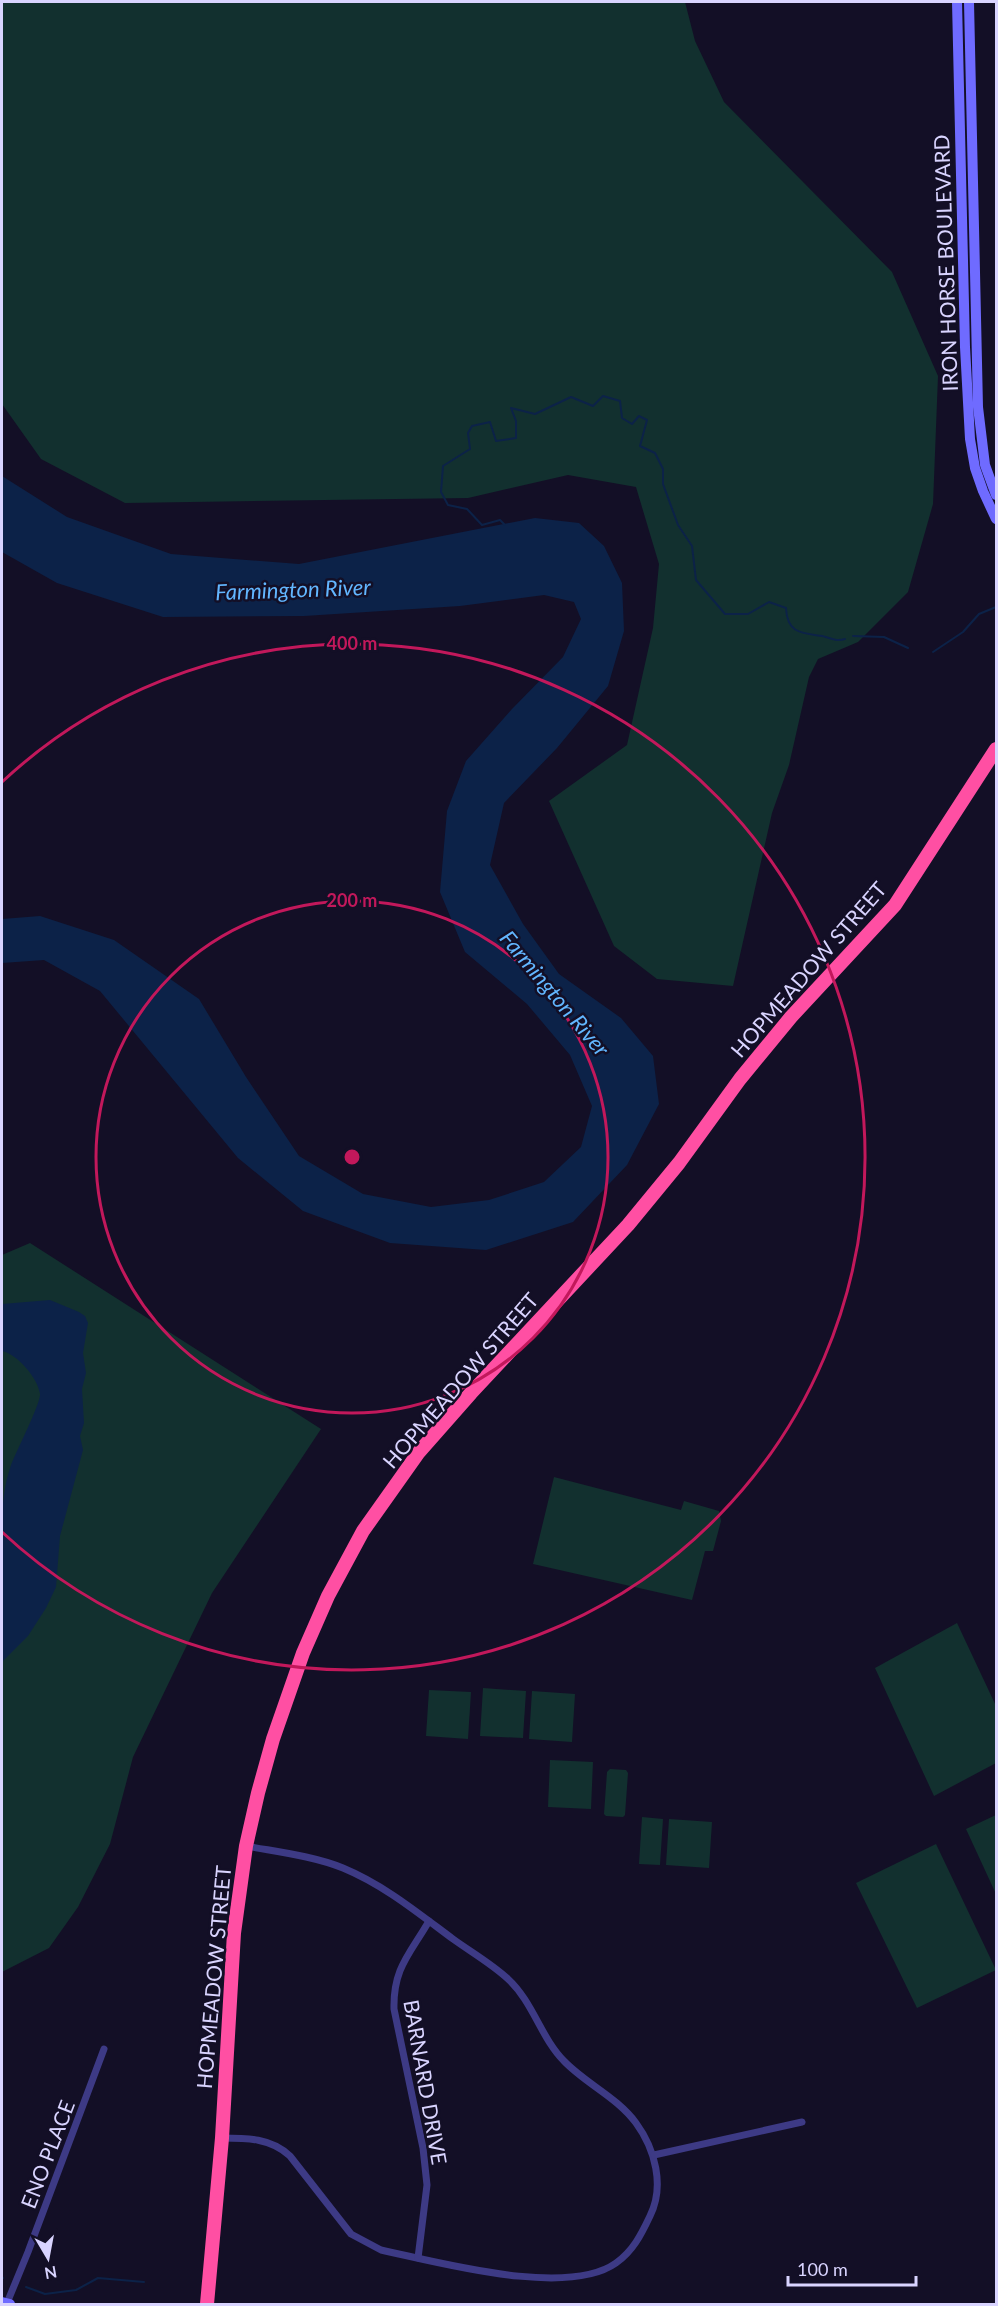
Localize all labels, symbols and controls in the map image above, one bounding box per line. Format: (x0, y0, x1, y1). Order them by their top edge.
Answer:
street label: IRON HORSE BOULEVARD (928, 134, 962, 392)
water label: Farmington River (215, 573, 372, 605)
text: 400 m (327, 632, 377, 654)
street label: HOPMEADOW STREET (725, 876, 891, 1062)
text: 200 m (327, 889, 377, 911)
water label: Farmington River (495, 925, 616, 1062)
centre of rings (342, 1147, 362, 1167)
street label: HOPMEADOW STREET (377, 1287, 543, 1473)
street label: HOPMEADOW STREET (191, 1864, 235, 2090)
street label: BARNARD DRIVE (399, 1998, 453, 2166)
street label: ENO PLACE (15, 2096, 79, 2212)
north arrow (18, 2228, 78, 2288)
scale bar (788, 2249, 916, 2287)
text: 100 m (797, 2258, 848, 2280)
text: N (43, 2263, 58, 2284)

